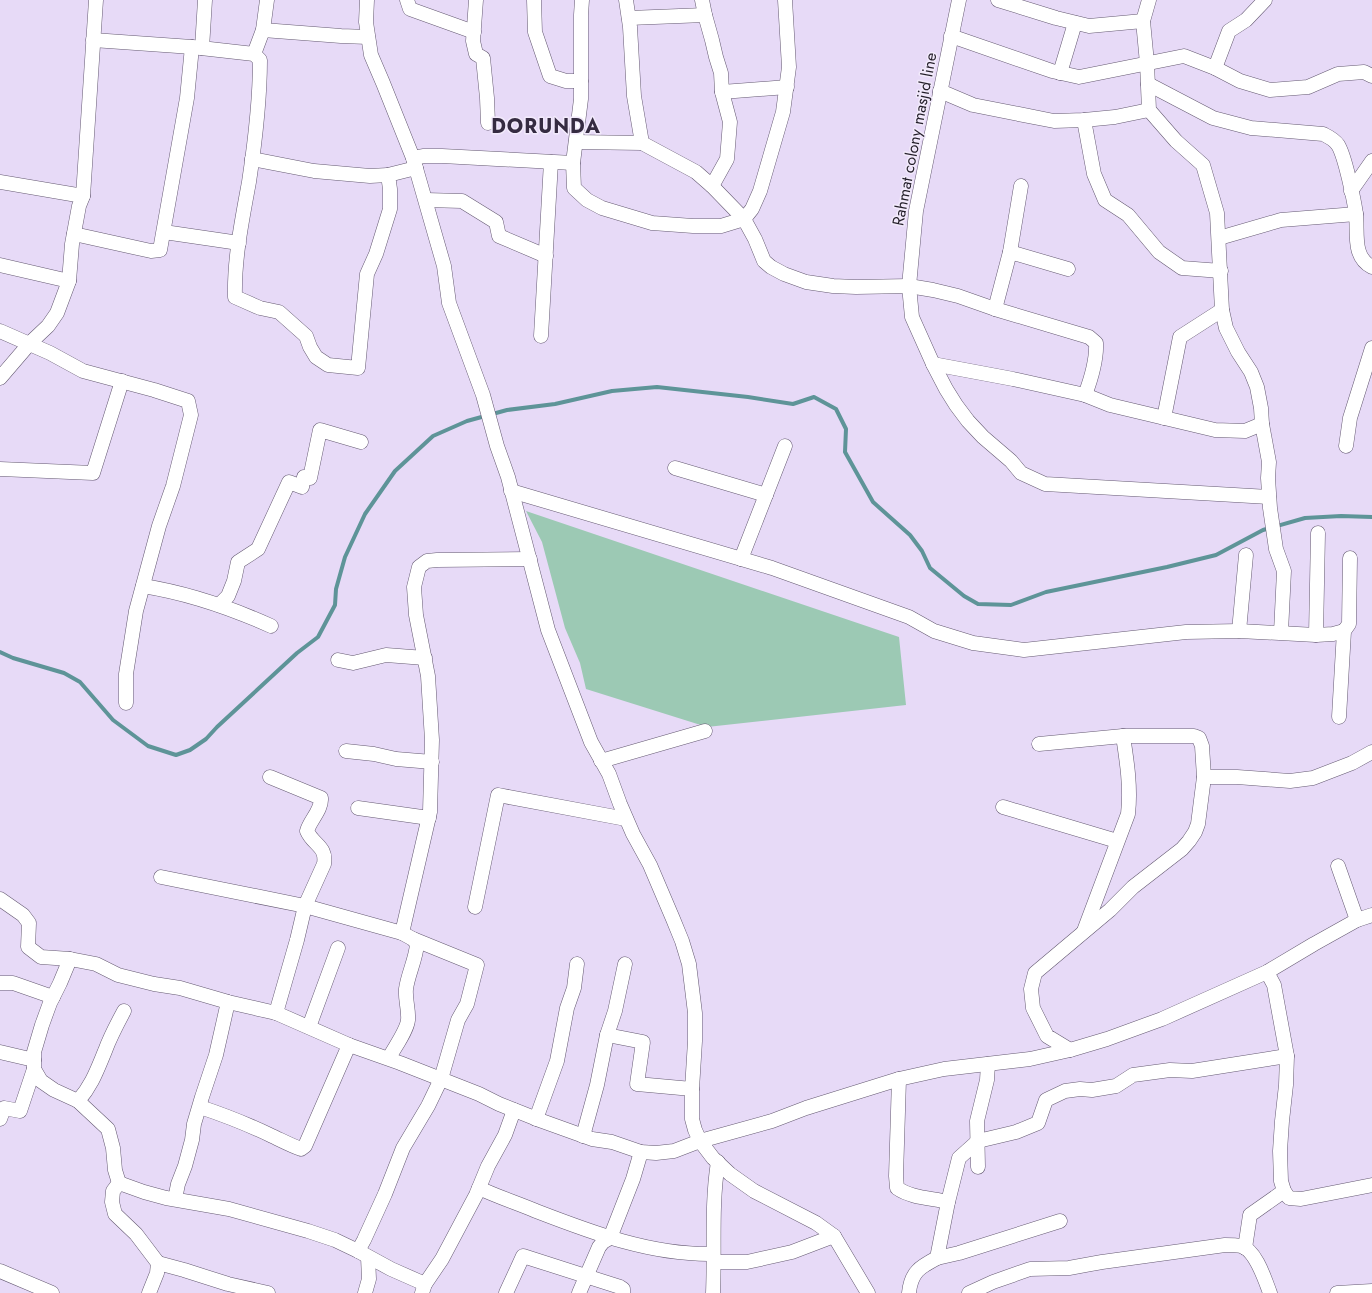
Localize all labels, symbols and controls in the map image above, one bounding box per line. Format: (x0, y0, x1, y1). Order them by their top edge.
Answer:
street label: Rahmat colony masjid line (886, 51, 943, 228)
district label: DORUNDA (491, 112, 601, 141)

